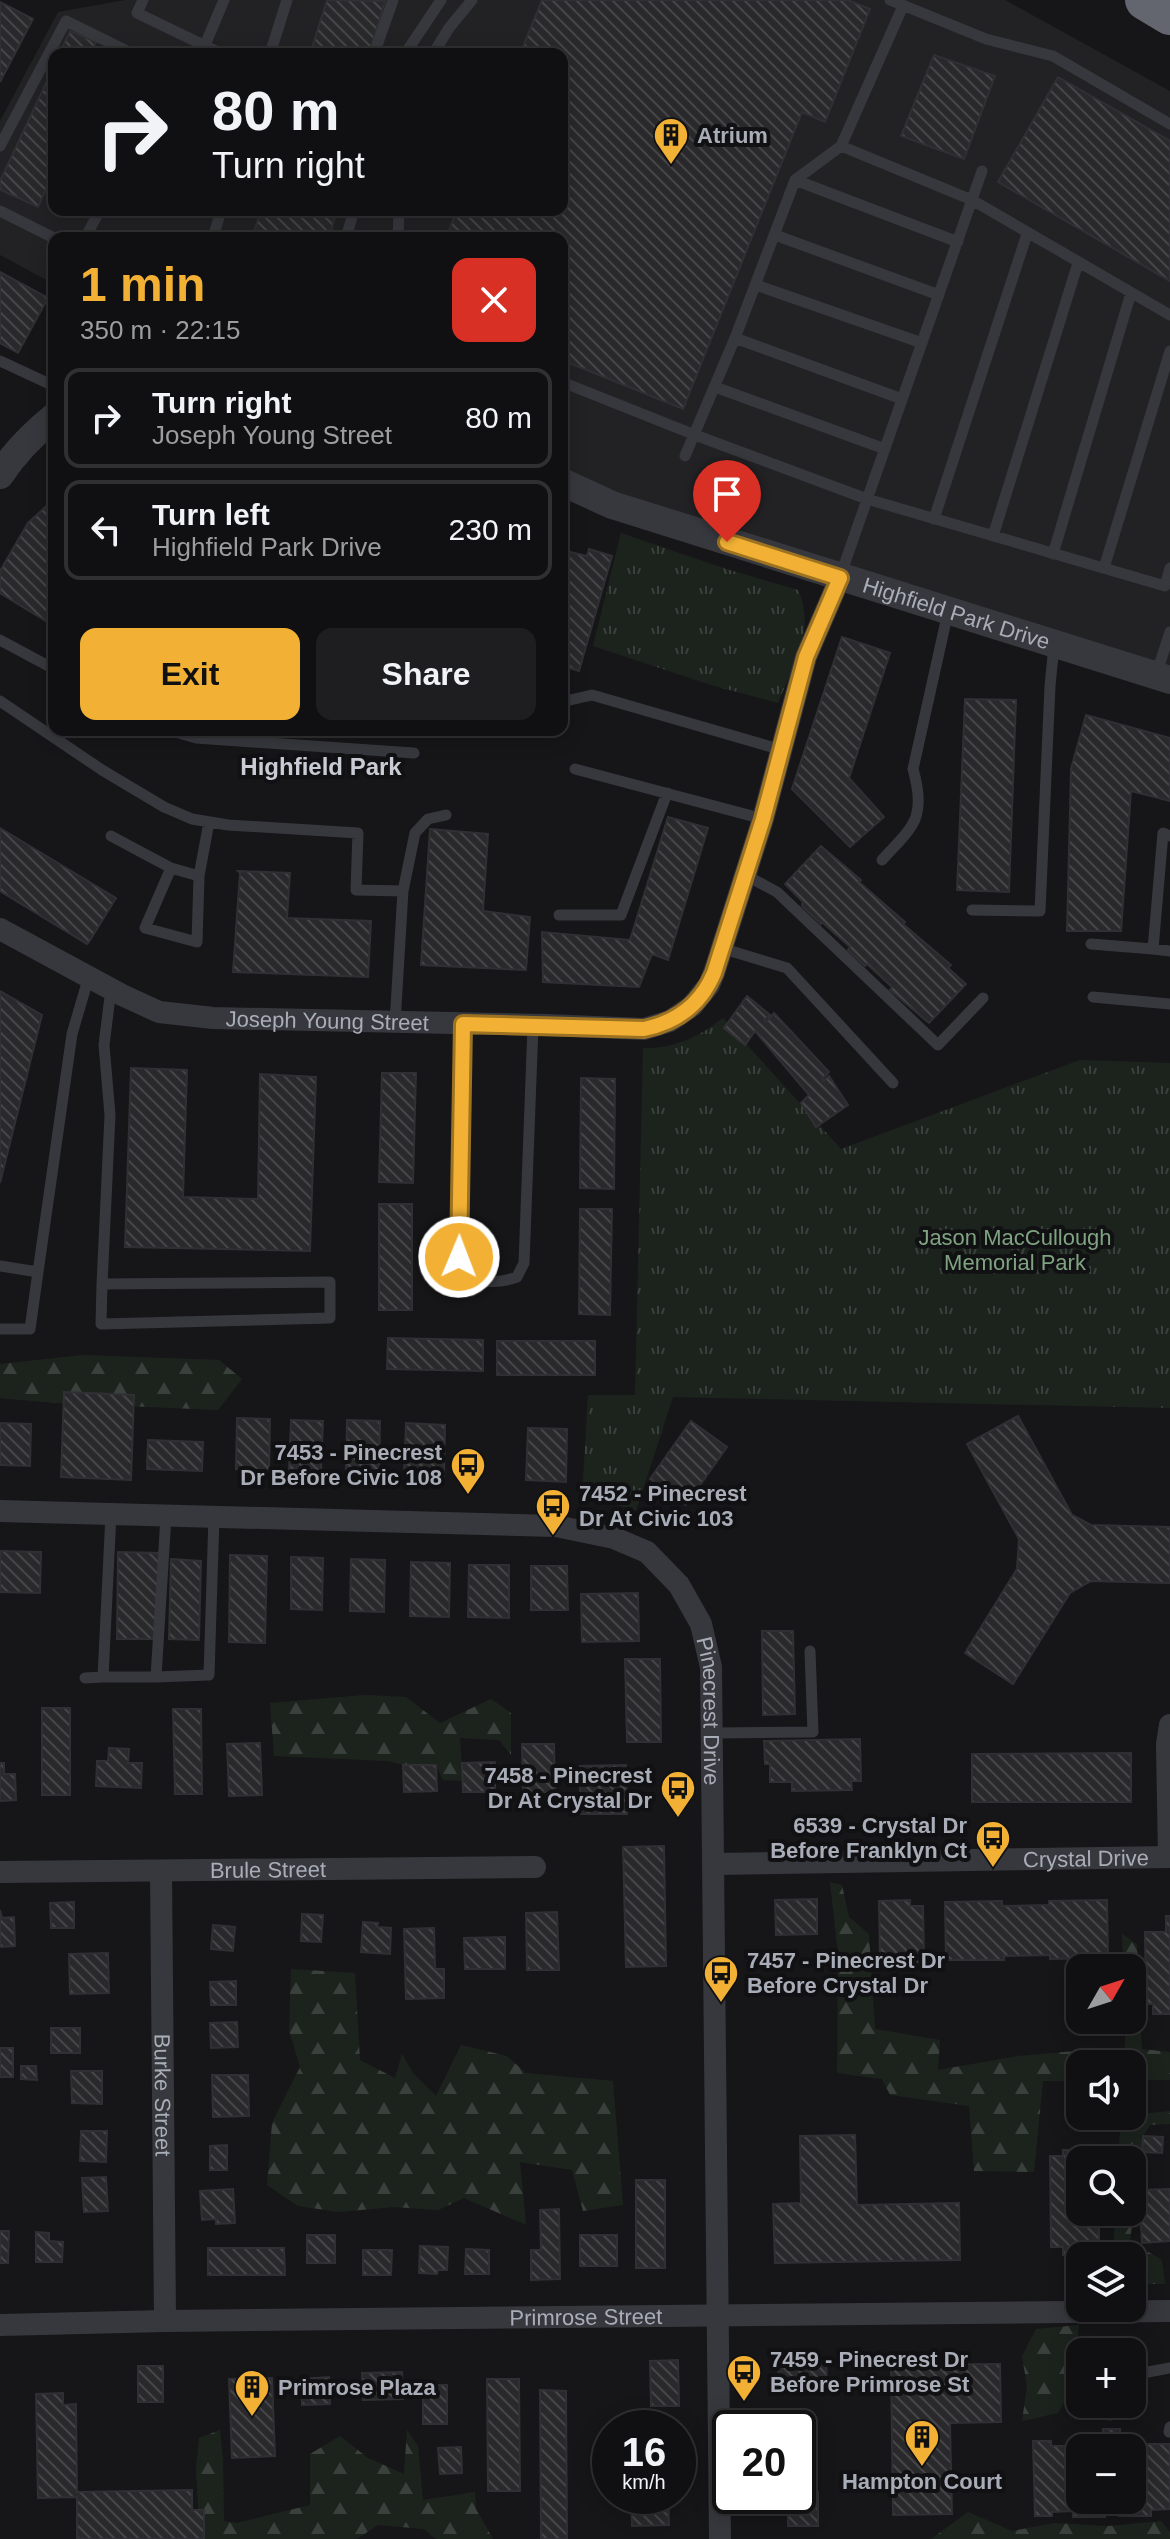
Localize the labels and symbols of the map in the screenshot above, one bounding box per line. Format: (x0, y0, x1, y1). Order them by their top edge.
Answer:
building icon: Atrium (652, 116, 690, 166)
place label: Atrium (697, 123, 768, 148)
pin (693, 460, 761, 542)
street label: Highfield Park Drive (860, 572, 1053, 655)
district label: Highfield Park (240, 753, 402, 780)
street label: Joseph Young Street (225, 1006, 429, 1036)
position arrow (417, 1215, 501, 1299)
park label: Jason MacCullough Memorial Park (918, 1225, 1112, 1275)
place label: 7453 - Pinecrest Dr Before Civic 108 (240, 1440, 443, 1490)
bus stop icon: 7453 - Pinecrest Dr Before Civic 108 (449, 1446, 487, 1496)
place label: 7452 - Pinecrest Dr At Civic 103 (579, 1481, 747, 1531)
bus stop icon: 7452 - Pinecrest Dr At Civic 103 (534, 1487, 572, 1537)
street label: Pinecrest Drive (691, 1634, 724, 1786)
place label: 7458 - Pinecrest Dr At Crystal Dr (484, 1763, 653, 1813)
bus stop icon: 7458 - Pinecrest Dr At Crystal Dr (659, 1769, 697, 1819)
place label: 6539 - Crystal Dr Before Franklyn Ct (770, 1813, 968, 1863)
bus stop icon: 6539 - Crystal Dr Before Franklyn Ct (974, 1819, 1012, 1869)
street label: Crystal Drive (1023, 1845, 1149, 1872)
street label: Brule Street (210, 1857, 326, 1883)
place label: 7457 - Pinecrest Dr Before Crystal Dr (747, 1948, 946, 1998)
bus stop icon: 7457 - Pinecrest Dr Before Crystal Dr (702, 1954, 740, 2004)
north arrow (1066, 1954, 1146, 2034)
street label: Burke Street (149, 2034, 176, 2156)
street label: Primrose Street (509, 2304, 663, 2331)
place label: 7459 - Pinecrest Dr Before Primrose St (770, 2347, 970, 2397)
bus stop icon: 7459 - Pinecrest Dr Before Primrose St (725, 2353, 763, 2403)
building icon: Primrose Plaza (233, 2368, 271, 2418)
place label: Primrose Plaza (278, 2375, 437, 2400)
speed limit sign: 20 (712, 2410, 816, 2514)
building icon: Hampton Court (903, 2418, 941, 2468)
place label: Hampton Court (842, 2469, 1003, 2494)

